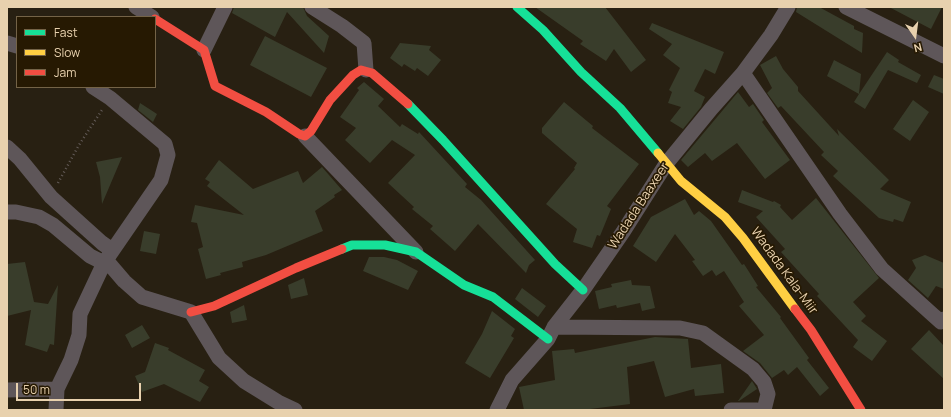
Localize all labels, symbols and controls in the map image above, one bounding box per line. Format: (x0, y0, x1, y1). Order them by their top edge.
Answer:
legend (16, 16, 156, 88)
north arrow (895, 16, 935, 56)
text: Fast (54, 24, 78, 41)
text: N (912, 40, 924, 56)
text: Slow (54, 44, 80, 61)
text: Jam (54, 64, 76, 81)
street label: Wadada Baaxeer (605, 160, 673, 252)
street label: Wadada Kala-Miir (747, 225, 821, 317)
scale bar (18, 375, 143, 401)
text: 50 m (23, 381, 50, 398)

